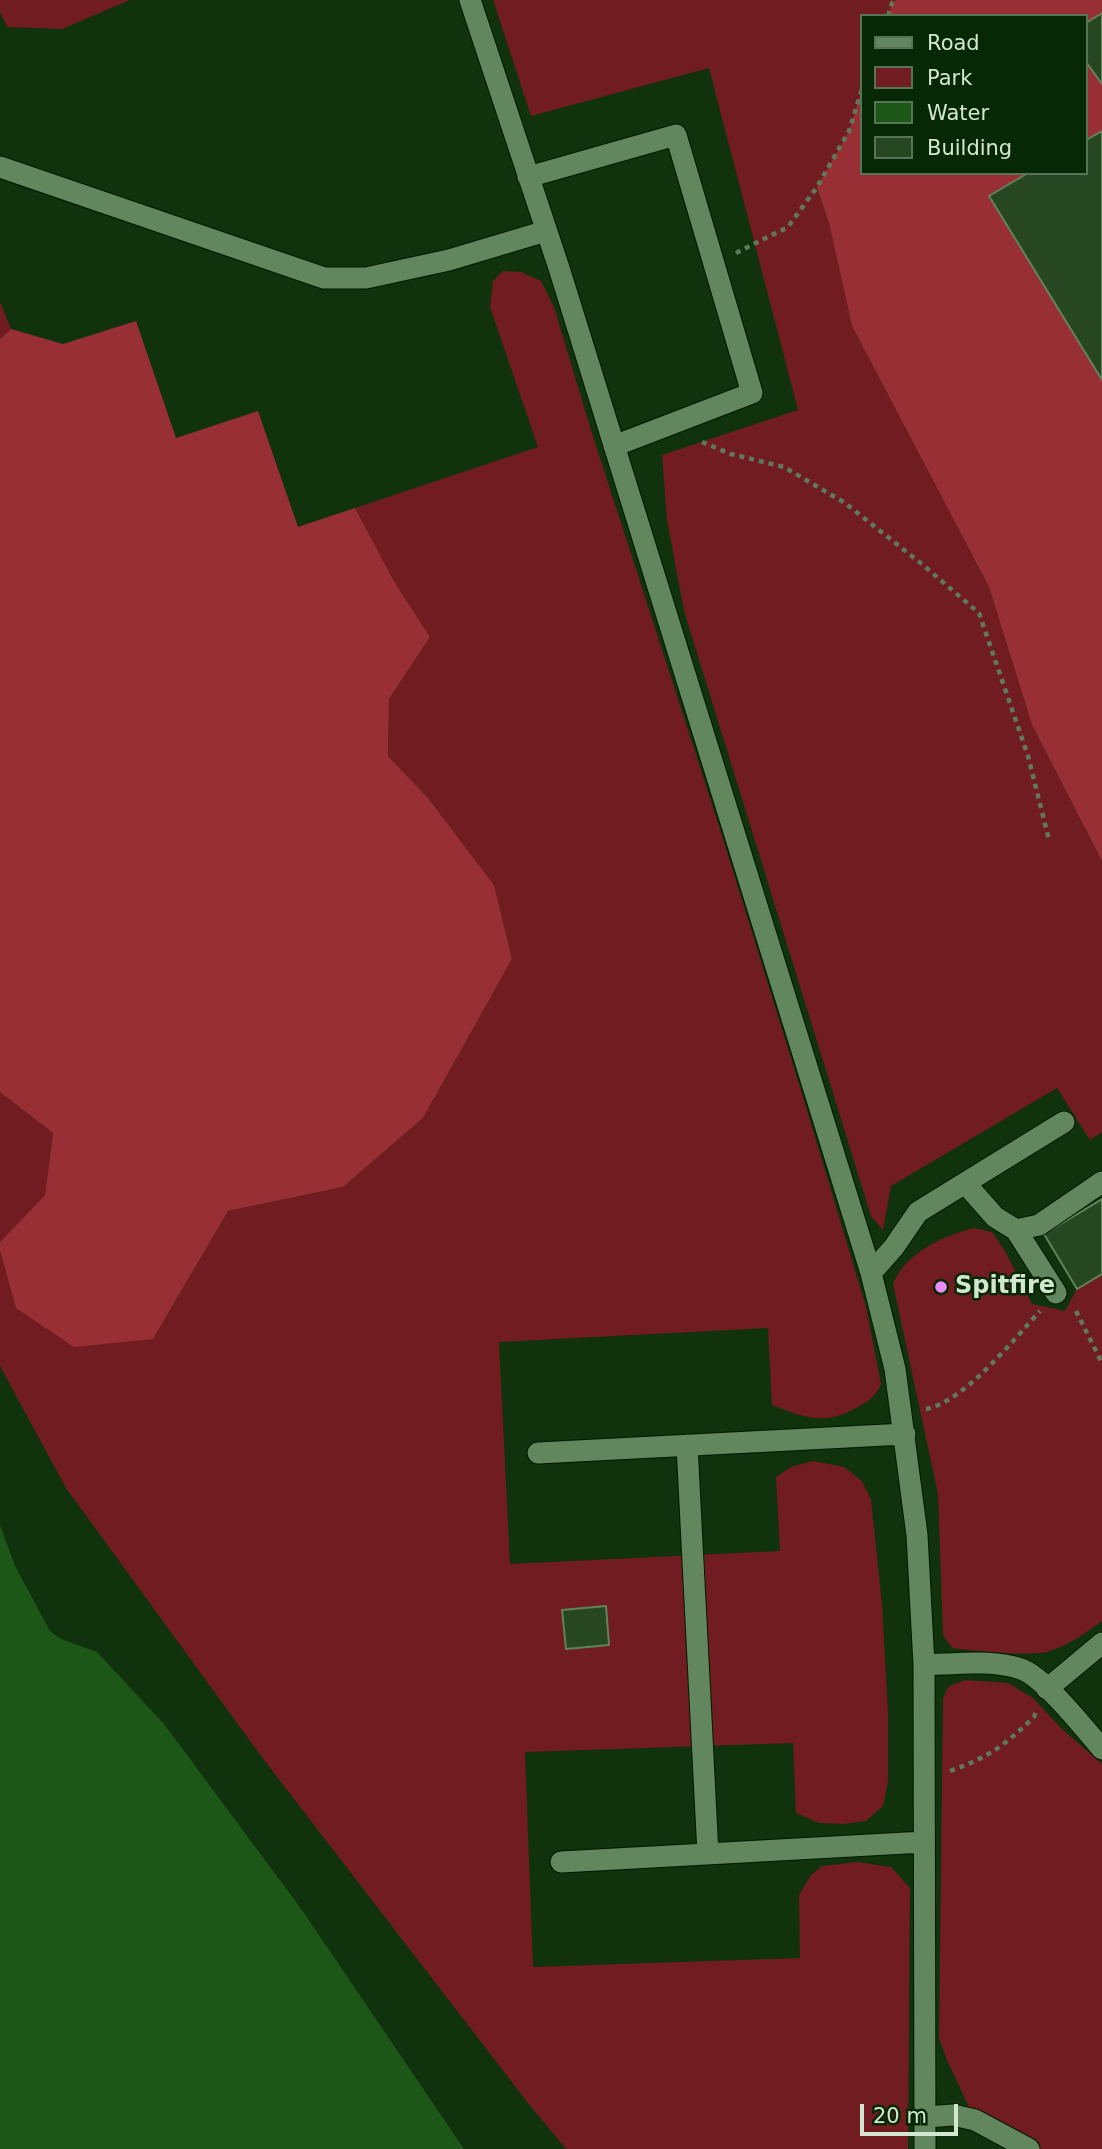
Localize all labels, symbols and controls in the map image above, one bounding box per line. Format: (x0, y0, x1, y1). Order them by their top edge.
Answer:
legend (860, 14, 1088, 175)
text: Road (927, 31, 980, 55)
text: Park (927, 66, 972, 90)
text: Water (927, 101, 989, 125)
text: Building (927, 136, 1012, 160)
place label: Spitfire (955, 1273, 1055, 1301)
marker: Spitfire (933, 1279, 949, 1295)
scale bar (864, 2090, 962, 2134)
text: 20 m (873, 2104, 927, 2128)

